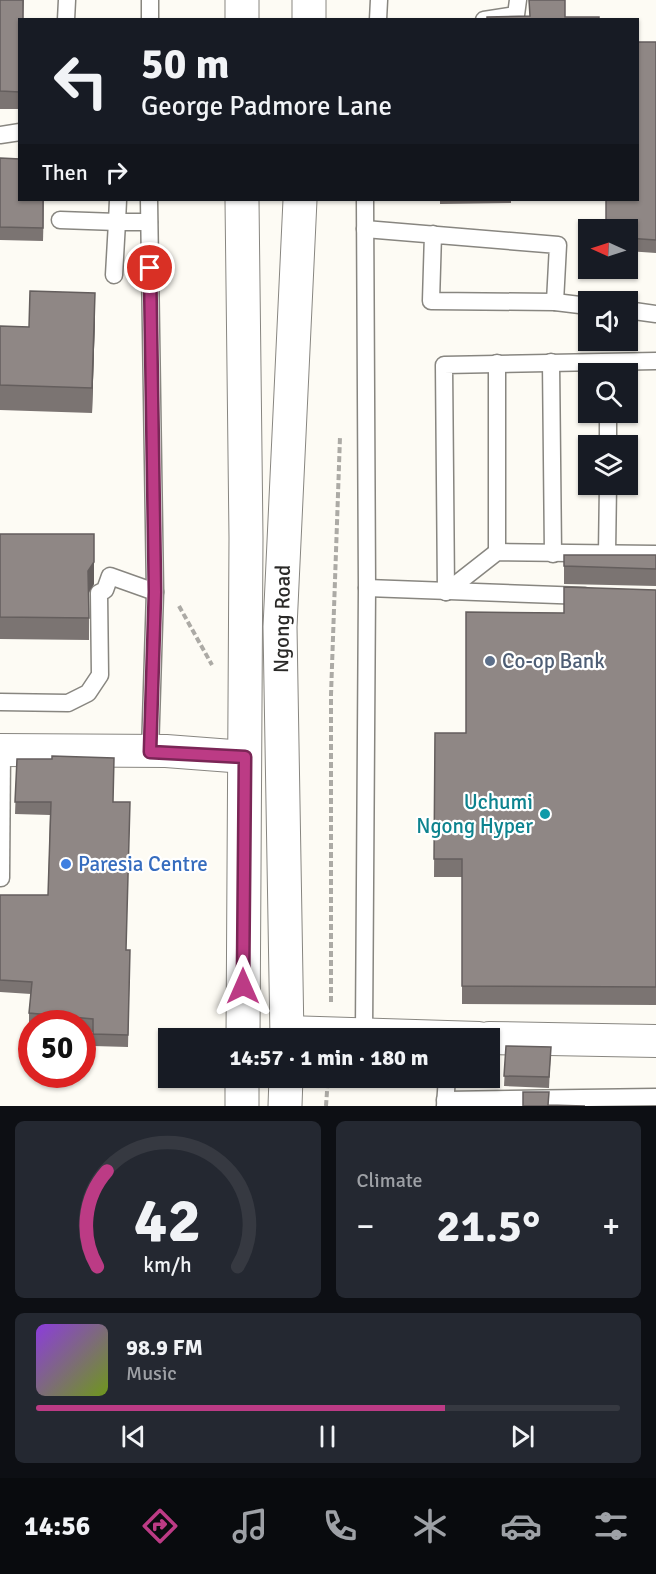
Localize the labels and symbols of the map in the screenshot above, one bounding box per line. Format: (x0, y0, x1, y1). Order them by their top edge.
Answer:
north arrow (578, 219, 638, 279)
pin (124, 242, 175, 293)
street label: Ngong Road (268, 565, 296, 673)
place label: Co-op Bank (502, 648, 605, 674)
marker: Co-op Bank (483, 654, 497, 668)
place label: Uchumi Ngong Hyper (416, 789, 533, 839)
marker: Uchumi Ngong Hyper (538, 807, 552, 821)
place label: Paresia Centre (78, 851, 208, 877)
marker: Paresia Centre (59, 857, 73, 871)
position arrow (211, 954, 275, 1018)
speed limit sign: 50 (18, 1010, 96, 1088)

